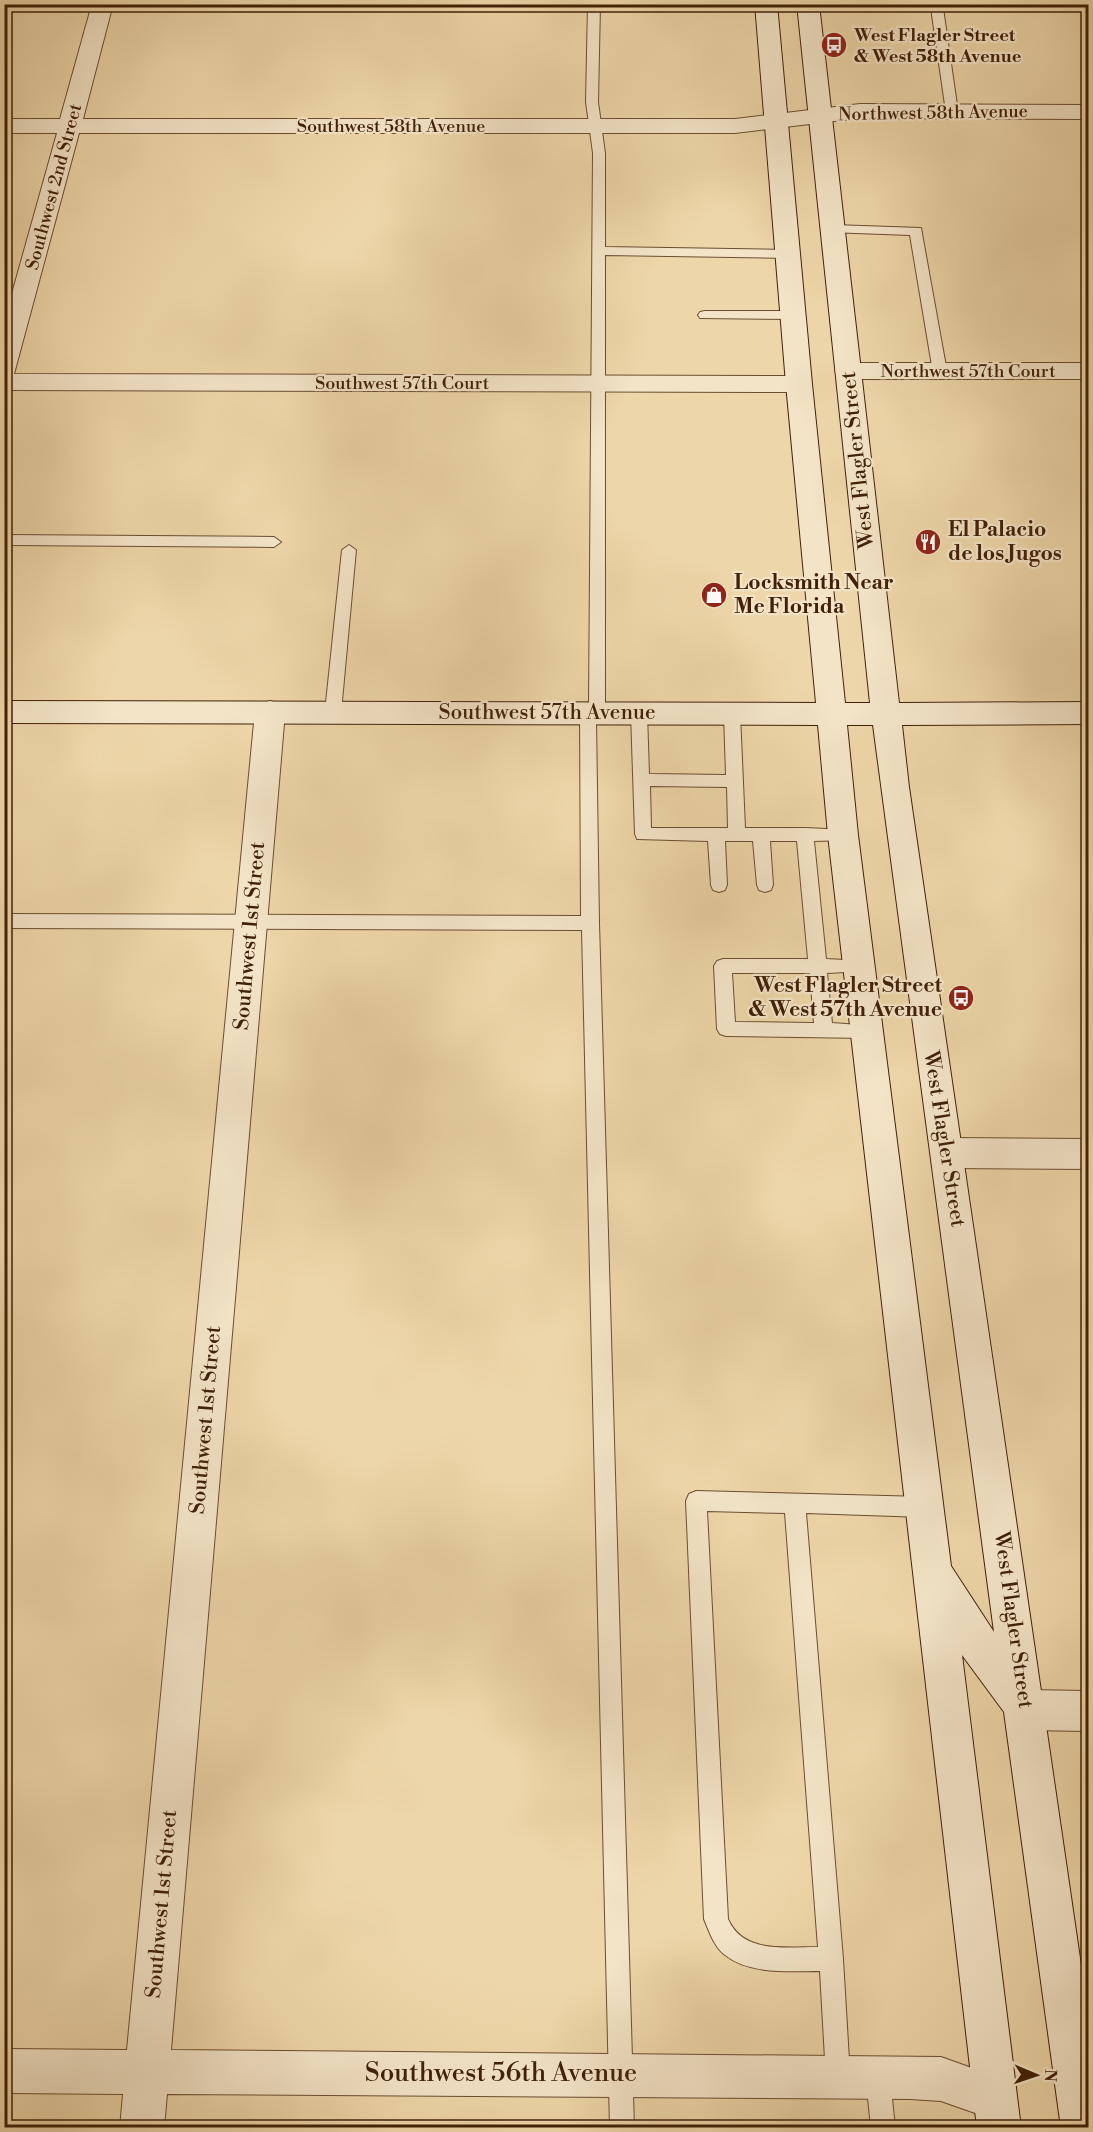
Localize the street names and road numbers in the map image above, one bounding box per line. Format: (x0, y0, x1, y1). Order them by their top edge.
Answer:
street label: Northwest 58th Avenue (838, 100, 1028, 126)
street label: Southwest 2nd Street (21, 101, 87, 273)
street label: Southwest 58th Avenue (297, 115, 485, 138)
street label: Northwest 57th Court (880, 360, 1056, 383)
street label: West Flagler Street (836, 369, 880, 551)
street label: Southwest 57th Court (315, 372, 490, 395)
street label: Southwest 57th Avenue (438, 700, 656, 726)
street label: Southwest 1st Street (229, 840, 271, 1031)
street label: West Flagler Street (917, 1048, 971, 1230)
street label: Southwest 1st Street (185, 1324, 227, 1515)
street label: West Flagler Street (988, 1529, 1038, 1711)
street label: Southwest 1st Street (141, 1808, 183, 1999)
street label: Southwest 56th Avenue (365, 2057, 637, 2089)

